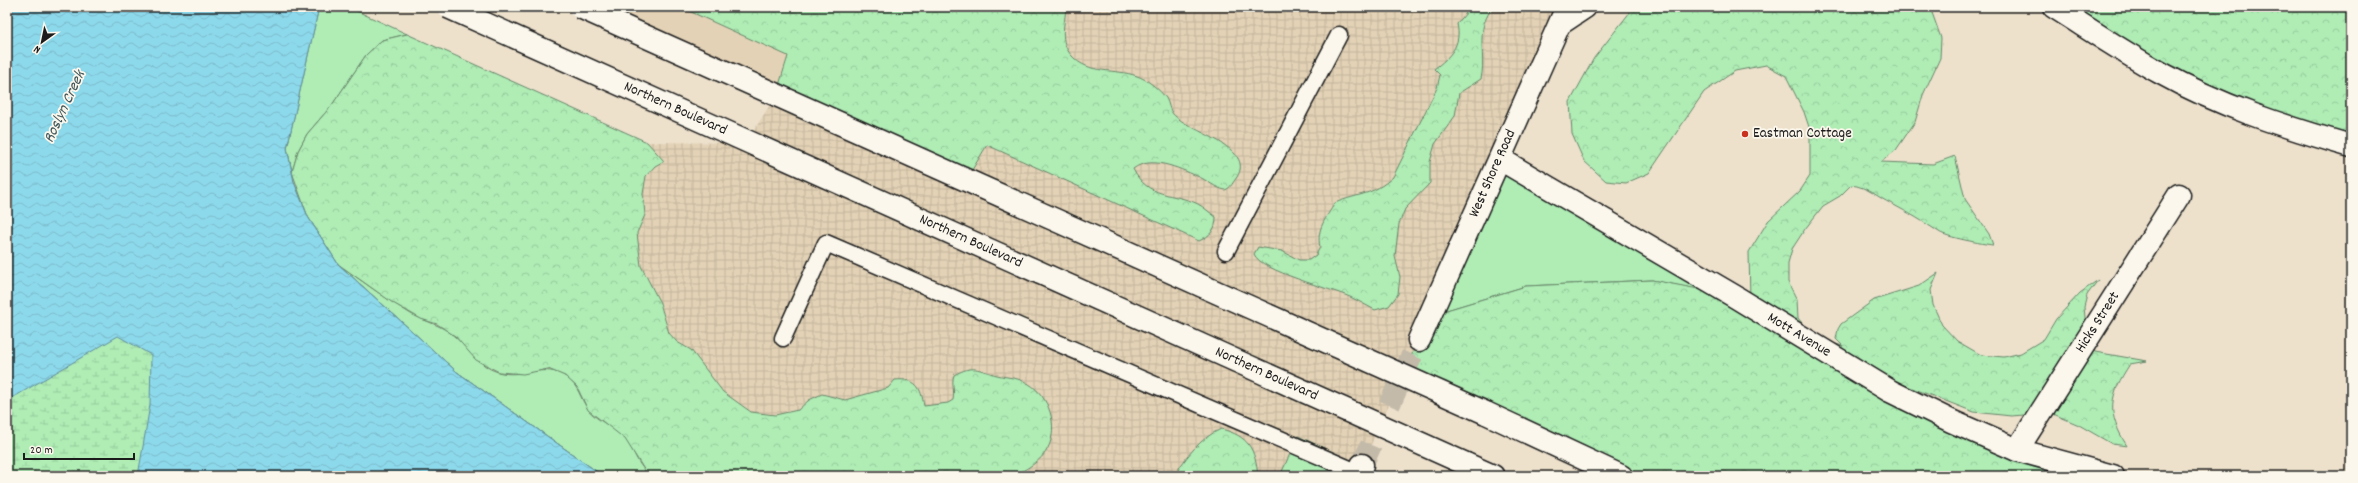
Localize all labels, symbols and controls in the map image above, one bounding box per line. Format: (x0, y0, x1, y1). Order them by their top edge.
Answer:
north arrow (22, 22, 62, 62)
text: N (31, 40, 44, 57)
water label: Roslyn Creek (38, 66, 92, 147)
street label: Northern Boulevard (620, 76, 730, 142)
place label: Eastman Cottage (1753, 123, 1852, 145)
street label: West Shore Road (1464, 126, 1522, 221)
marker: Eastman Cottage (1740, 129, 1750, 139)
street label: Northern Boulevard (916, 209, 1026, 274)
street label: Hicks Street (2070, 287, 2126, 358)
street label: Mott Avenue (1763, 308, 1835, 364)
street label: Northern Boulevard (1211, 342, 1321, 407)
scale bar (24, 435, 134, 461)
text: 20 m (30, 442, 53, 459)

